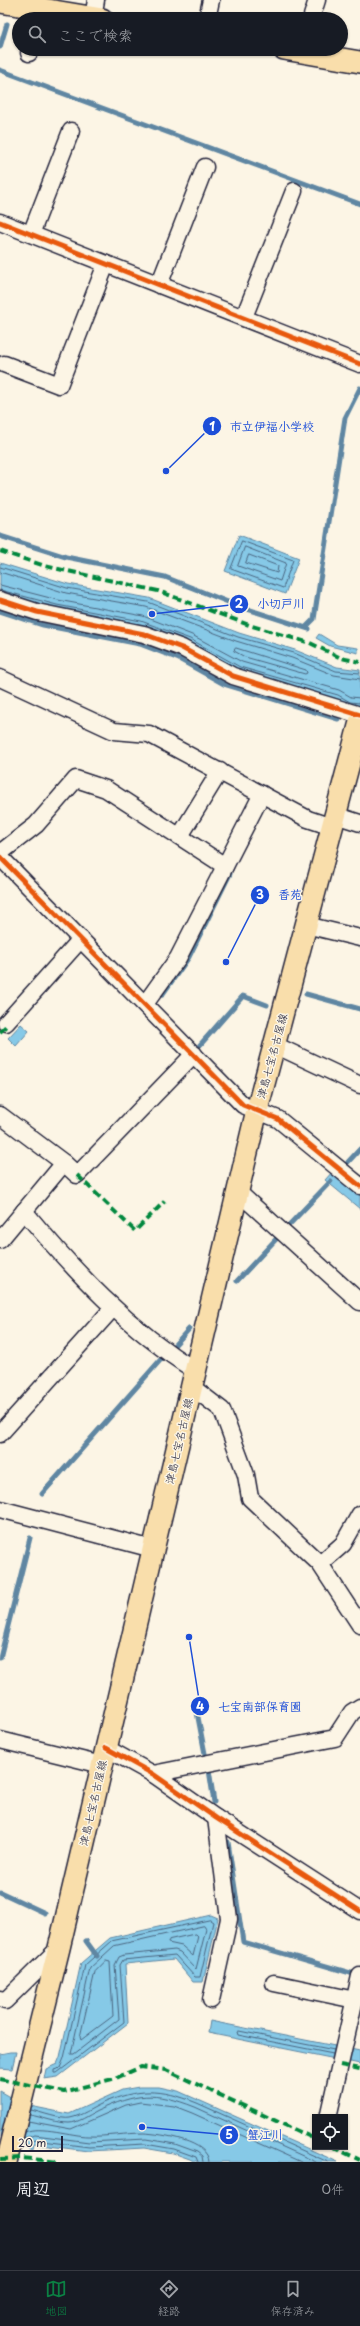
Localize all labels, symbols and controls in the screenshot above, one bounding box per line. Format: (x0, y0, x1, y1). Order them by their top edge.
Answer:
search box (12, 12, 348, 56)
icon: search (26, 23, 48, 45)
text: ここで検索 (58, 23, 133, 46)
callout: 市立伊福小学校 (202, 414, 322, 438)
text: 1 (209, 417, 215, 435)
text: 市立伊福小学校 (230, 417, 314, 435)
callout: 小切戸川 (229, 592, 313, 616)
text: 2 (235, 594, 244, 612)
text: 小切戸川 (257, 594, 305, 612)
callout: 香苑 (250, 883, 310, 907)
text: 3 (256, 885, 264, 903)
text: 香苑 (278, 885, 302, 903)
street label: 津島七宝名古屋線 (252, 1011, 291, 1101)
street label: 津島七宝名古屋線 (160, 1396, 197, 1486)
callout: 七宝南部保育園 (190, 1694, 310, 1718)
text: 4 (196, 1697, 204, 1715)
text: 七宝南部保育園 (218, 1697, 302, 1715)
street label: 津島七宝名古屋線 (74, 1758, 111, 1848)
map controls (312, 2114, 348, 2150)
button: locate (312, 2114, 348, 2150)
callout: 蟹江川 (219, 2123, 291, 2147)
text: 5 (225, 2125, 233, 2143)
text: 蟹江川 (247, 2125, 283, 2143)
scale bar (12, 2134, 63, 2153)
text: 20 m (18, 2134, 46, 2151)
text: 周辺 (16, 2175, 50, 2201)
text: 0件 (321, 2179, 344, 2198)
tab: 地図 (45, 2278, 67, 2319)
tab: 経路 (158, 2278, 180, 2319)
tab: 保存済み (271, 2278, 315, 2319)

